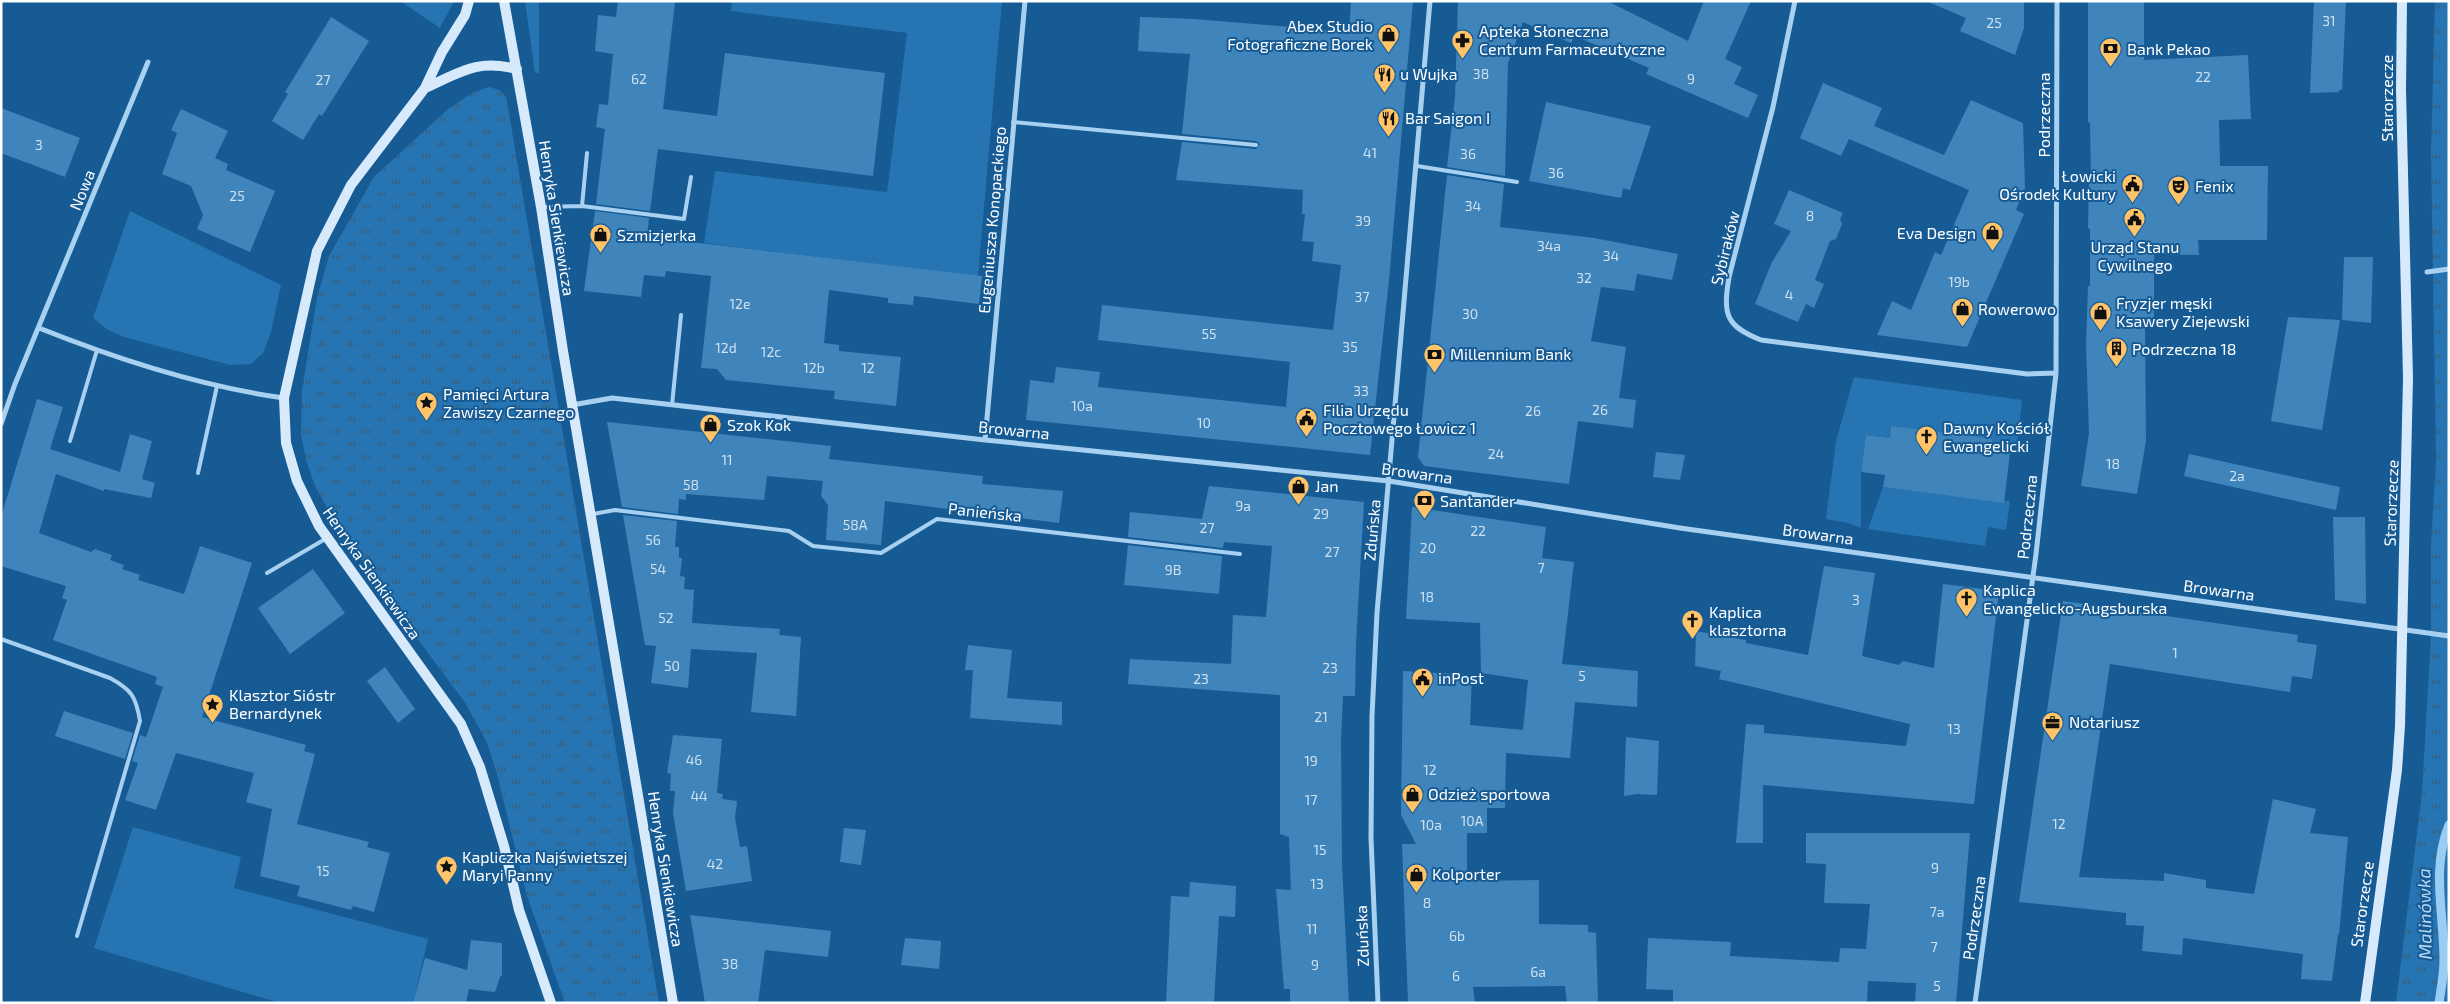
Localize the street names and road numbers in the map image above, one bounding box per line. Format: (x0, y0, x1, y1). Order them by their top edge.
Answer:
street label: Starorzecze (2377, 55, 2396, 141)
street label: Podrzeczna (2034, 73, 2053, 157)
street label: Eugeniusza Konopackiego (974, 126, 1009, 314)
street label: Henryka Sienkiewicza (536, 139, 579, 297)
street label: Nowa (65, 167, 98, 213)
street label: Sybiraków (1706, 209, 1743, 287)
street label: Browarna (977, 416, 1051, 443)
street label: Browarna (1380, 458, 1454, 487)
street label: Starorzecze (2379, 459, 2402, 547)
street label: Podrzeczna (2013, 474, 2040, 560)
street label: Panieńska (947, 498, 1023, 525)
street label: Zduńska (1359, 498, 1384, 562)
street label: Henryka Sienkiewicza (319, 503, 425, 643)
street label: Browarna (1781, 519, 1855, 548)
street label: Browarna (2182, 575, 2256, 604)
street label: Henryka Sienkiewicza (645, 790, 688, 948)
street label: Starorzecze (2346, 860, 2377, 948)
street label: Podrzeczna (1958, 875, 1989, 961)
street label: Zduńska (1351, 905, 1372, 967)

